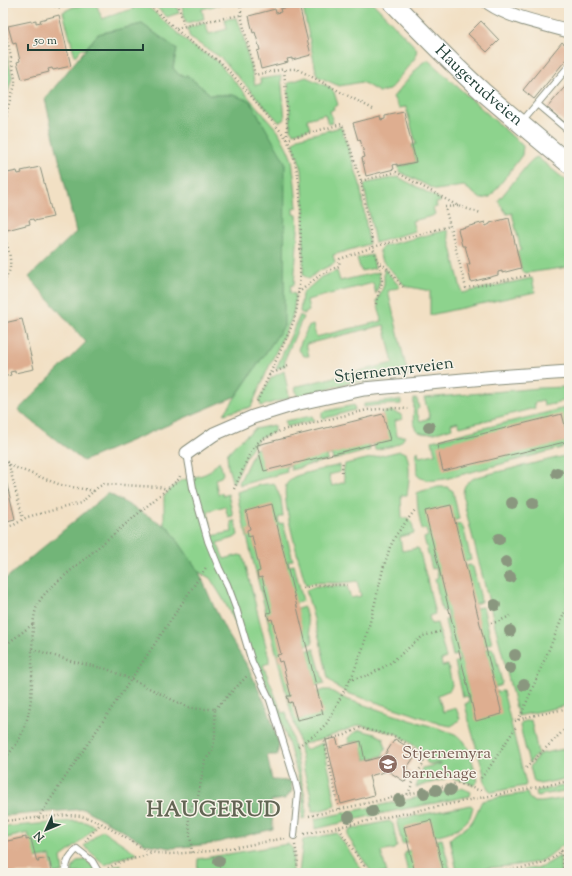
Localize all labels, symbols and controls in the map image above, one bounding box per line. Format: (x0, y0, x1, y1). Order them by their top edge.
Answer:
scale bar (28, 26, 143, 52)
text: 50 m (33, 32, 57, 50)
street label: Haugerudveien (429, 40, 528, 132)
street label: Stjernemyrveien (333, 352, 455, 390)
place label: Stjernemyra barnehage (402, 742, 491, 786)
school or university icon: Stjernemyra barnehage (377, 753, 399, 775)
district label: HAUGERUD (146, 796, 282, 826)
north arrow (26, 810, 66, 850)
text: N (31, 827, 49, 846)

